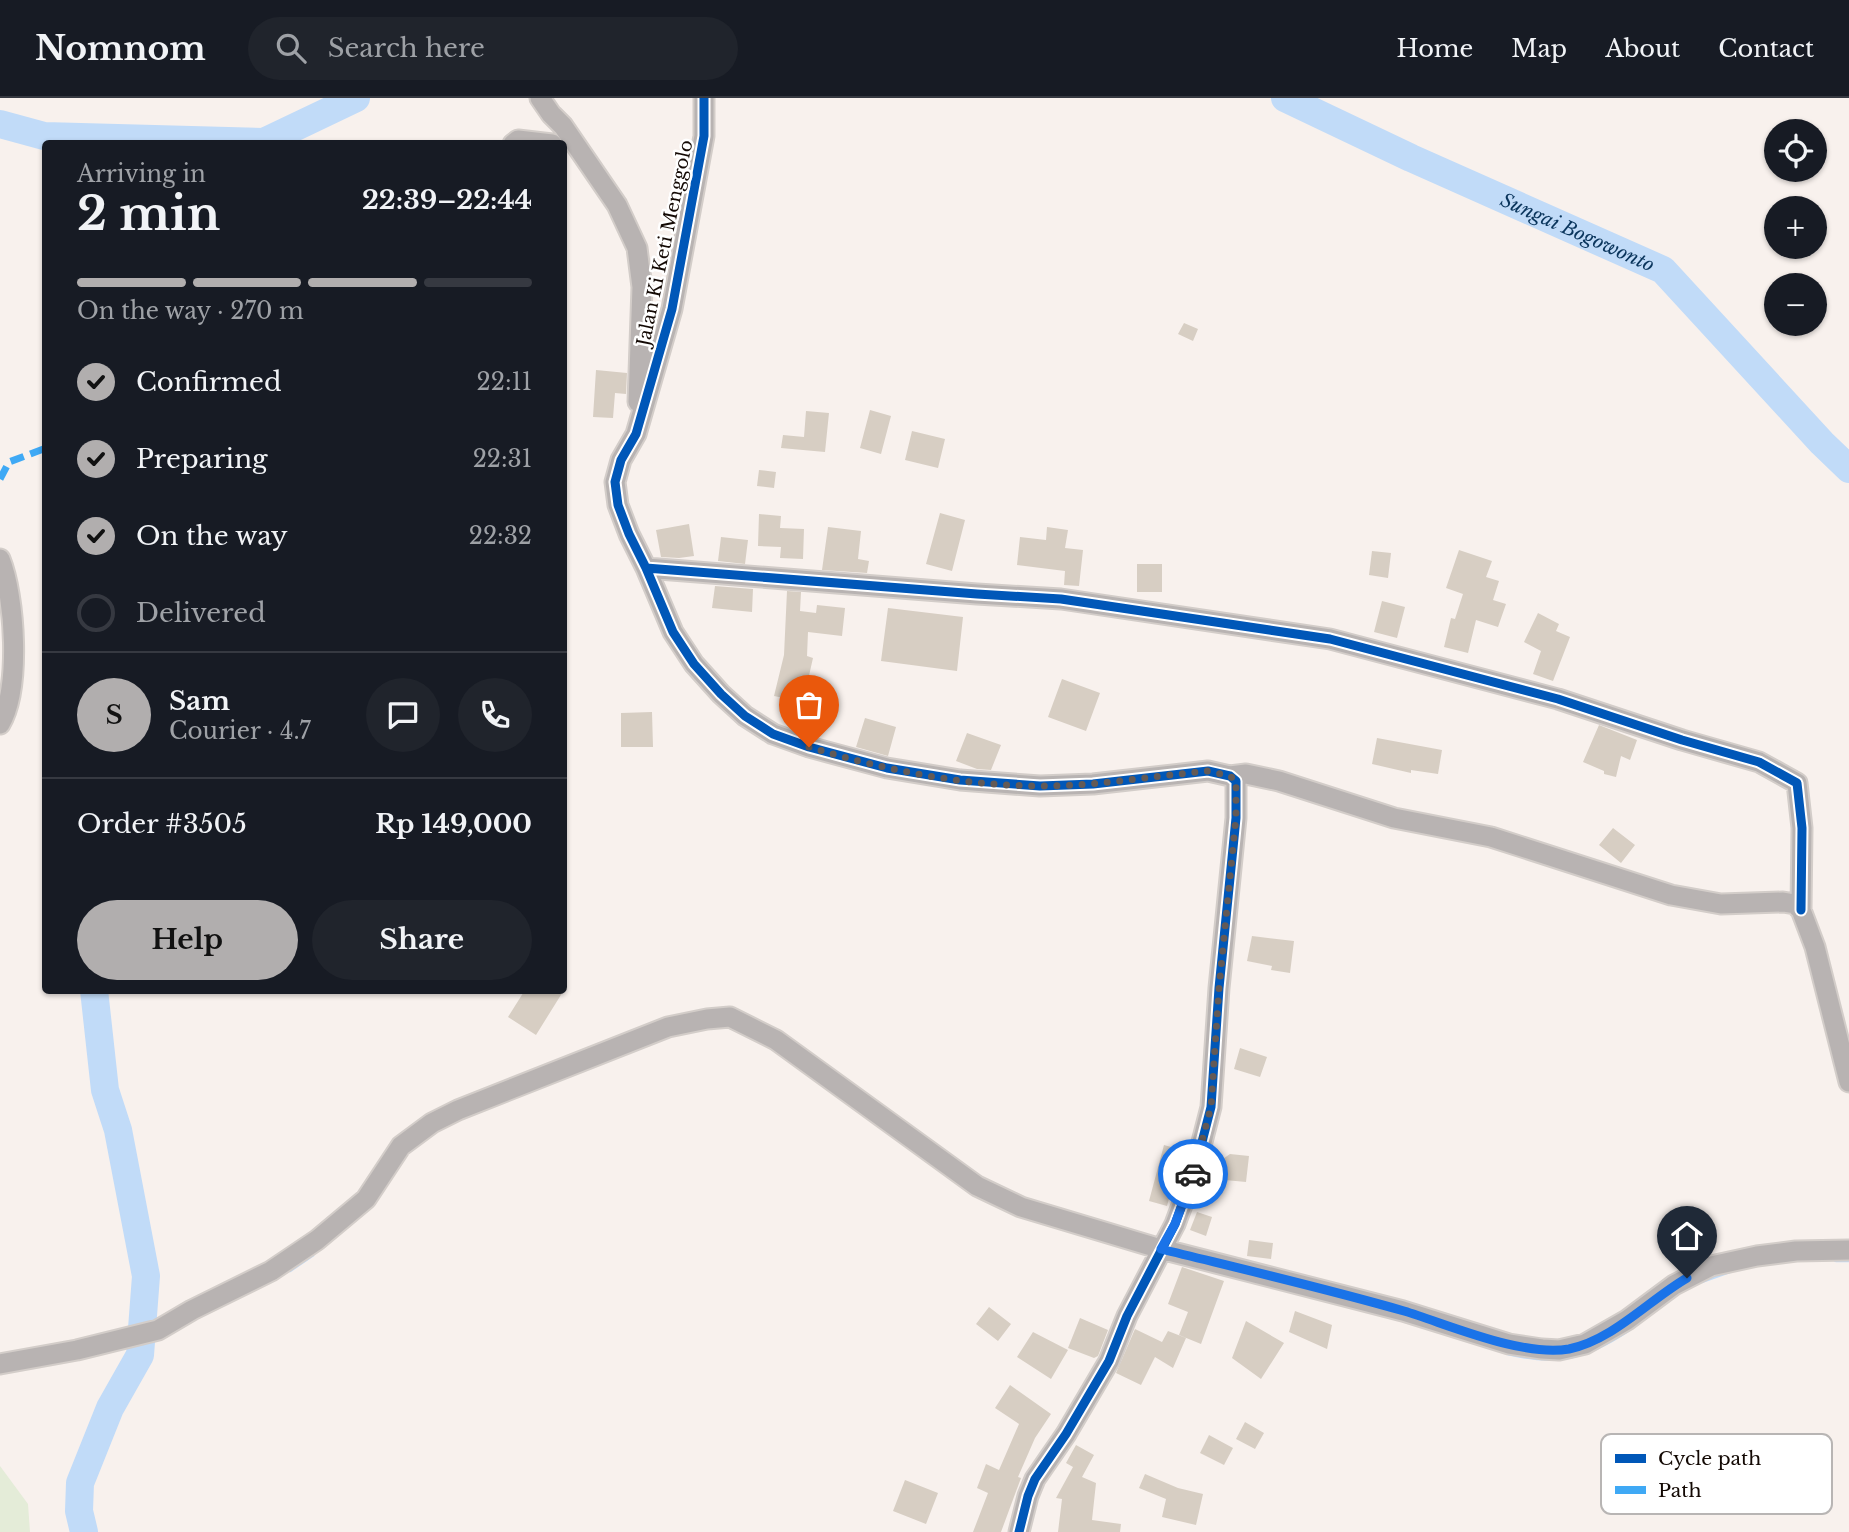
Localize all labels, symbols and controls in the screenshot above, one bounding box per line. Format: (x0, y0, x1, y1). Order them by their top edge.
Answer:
search box (248, 17, 738, 80)
text: Nomnom (35, 28, 206, 69)
icon: search (272, 29, 310, 67)
text: Search here (328, 32, 485, 64)
text: Home (1397, 34, 1473, 63)
text: Map (1511, 34, 1567, 63)
text: About (1605, 34, 1680, 63)
text: Contact (1718, 34, 1814, 63)
map controls (1764, 119, 1827, 336)
button: locate (1764, 119, 1827, 182)
street label: Jalan Ki Keti Menggolo (632, 138, 698, 350)
text: Arriving in (77, 160, 206, 188)
text: 22:39–22:44 (362, 184, 532, 216)
text: 2 min (77, 185, 220, 242)
water label: Sungai Bogowonto (1497, 188, 1658, 277)
button: + (1764, 196, 1827, 259)
button: − (1764, 273, 1827, 336)
text: On the way · 270 m (77, 297, 304, 325)
icon: check (77, 363, 115, 401)
text: Confirmed (136, 366, 281, 398)
text: 22:11 (477, 368, 532, 396)
icon: check (77, 440, 115, 478)
text: Preparing (136, 443, 268, 475)
text: 22:31 (473, 445, 532, 473)
icon: check (77, 517, 115, 555)
text: On the way (136, 520, 288, 552)
text: 22:32 (469, 522, 532, 550)
text: Delivered (136, 597, 266, 629)
pin (779, 675, 839, 747)
button: chat (366, 678, 440, 752)
button: phone (458, 678, 532, 752)
text: Sam (169, 685, 230, 717)
icon: bag (790, 686, 828, 724)
text: S (105, 699, 123, 731)
text: Courier · 4.7 (169, 717, 311, 745)
text: Order #3505 (77, 808, 247, 840)
text: Rp 149,000 (375, 808, 532, 840)
button: Help (77, 900, 298, 980)
button: Share (312, 900, 532, 980)
courier (1158, 1139, 1228, 1209)
icon: car (1174, 1155, 1212, 1193)
pin (1657, 1206, 1717, 1278)
icon: home (1668, 1217, 1706, 1255)
legend (1601, 1434, 1832, 1514)
text: Cycle path (1658, 1447, 1761, 1470)
text: Path (1658, 1479, 1702, 1502)

